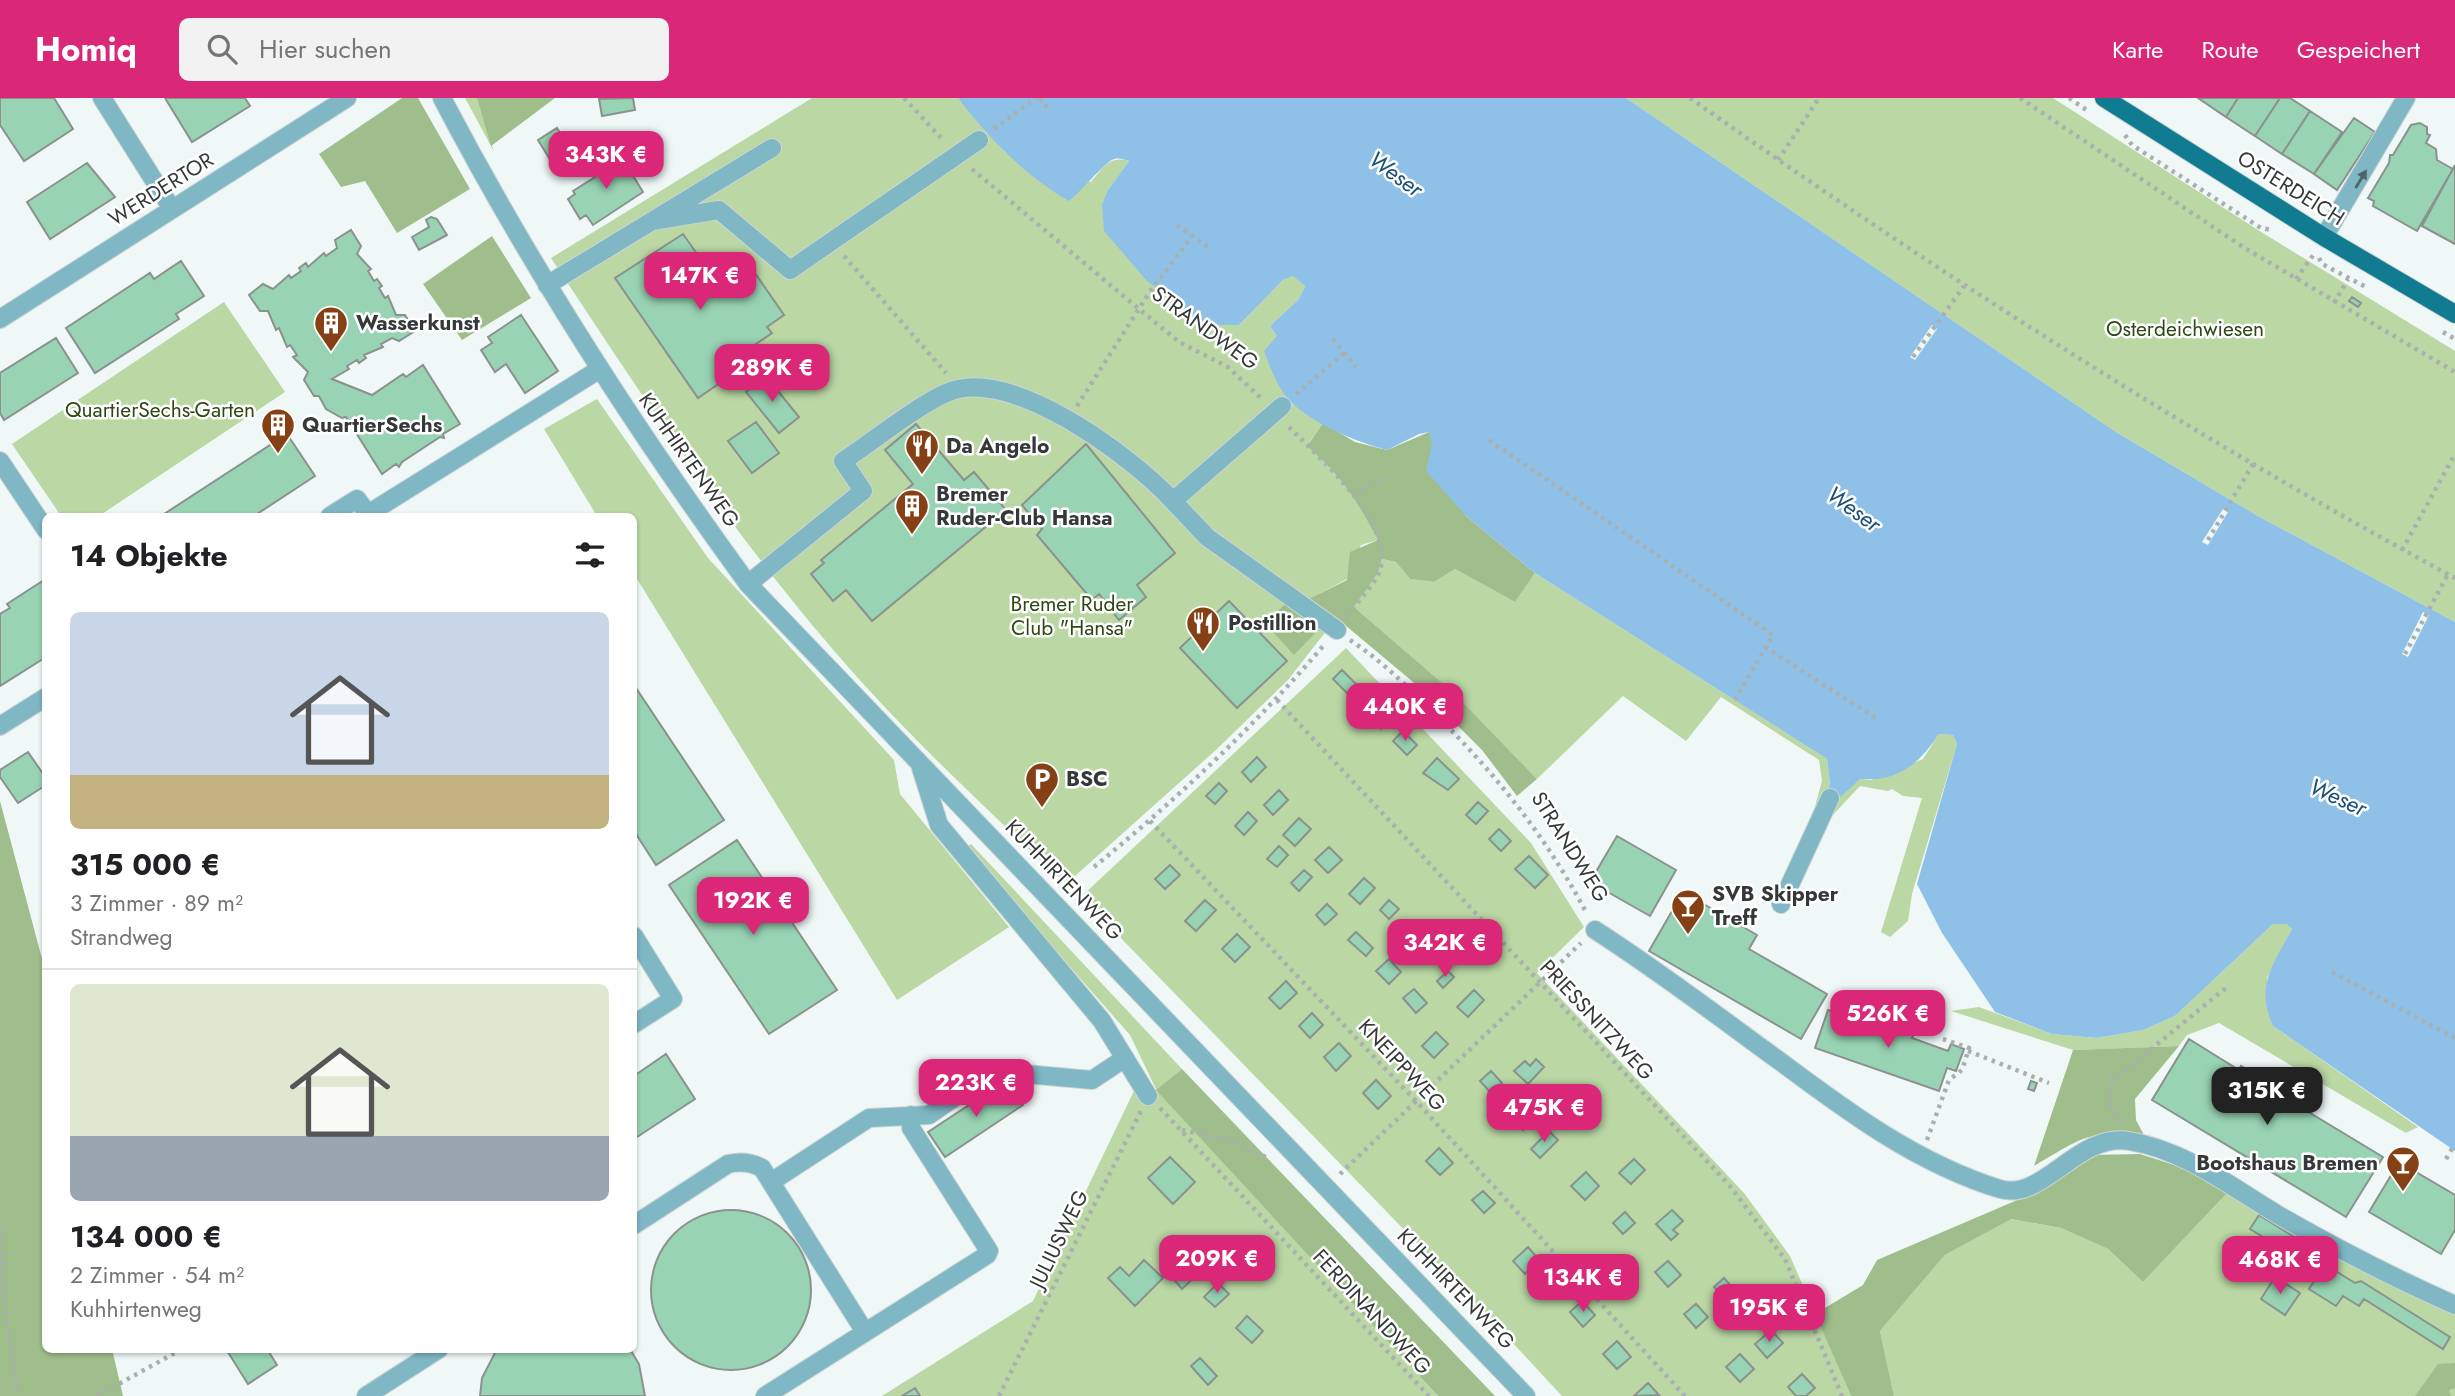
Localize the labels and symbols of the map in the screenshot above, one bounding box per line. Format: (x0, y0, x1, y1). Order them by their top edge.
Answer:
pin: 343K € (549, 132, 663, 191)
water label: Weser (1362, 143, 1431, 206)
street label: OSTERDEICH (2232, 143, 2350, 233)
street label: WERDERTOR (103, 145, 220, 233)
one-way arrow (2354, 170, 2367, 189)
pin: 147K € (643, 252, 757, 312)
street label: STRANDWEG (1145, 279, 1265, 377)
building icon: Wasserkunst (312, 304, 350, 353)
place label: Wasserkunst (356, 308, 480, 338)
park label: Osterdeichwiesen (2106, 314, 2264, 344)
pin: 289K € (715, 344, 829, 404)
street label: KUHHIRTENWEG (631, 387, 747, 533)
park label: QuartierSechs-Garten (65, 395, 255, 425)
building icon: QuartierSechs (259, 406, 297, 455)
place label: QuartierSechs (302, 410, 443, 440)
restaurant icon: Da Angelo (903, 427, 941, 476)
place label: Da Angelo (946, 431, 1049, 461)
water label: Weser (1820, 478, 1889, 541)
place label: Bremer Ruder-Club Hansa (936, 479, 1112, 533)
building icon: Bremer Ruder-Club Hansa (893, 487, 931, 536)
park label: Bremer Ruder Club "Hansa" (1011, 589, 1134, 643)
restaurant icon: Postillion (1184, 604, 1222, 653)
place label: Postillion (1228, 608, 1317, 638)
pin: 440K € (1348, 684, 1462, 743)
parking icon: BSC (1023, 760, 1061, 809)
place label: BSC (1066, 764, 1108, 794)
water label: Weser (2304, 769, 2374, 825)
street label: STRANDWEG (1524, 786, 1616, 908)
street label: KUHHIRTENWEG (998, 813, 1130, 947)
pin: 192K € (696, 878, 810, 937)
place label: SVB Skipper Treff (1712, 879, 1839, 933)
bar icon: SVB Skipper Treff (1669, 887, 1707, 936)
pin: 342K € (1388, 920, 1502, 979)
street label: PRIESSNITZWEG (1533, 953, 1661, 1087)
pin: 526K € (1831, 990, 1945, 1050)
street label: KNEIPPWEG (1351, 1012, 1453, 1118)
pin: 223K € (919, 1060, 1033, 1119)
pin: 315K € (2210, 1068, 2324, 1127)
pin: 475K € (1487, 1084, 1601, 1144)
bar icon: Bootshaus Bremen (2384, 1144, 2422, 1193)
place label: Bootshaus Bremen (2196, 1148, 2378, 1178)
street label: JULIUSWEG (1021, 1185, 1096, 1296)
street label: KUHHIRTENWEG (1390, 1222, 1522, 1356)
pin: 209K € (1160, 1236, 1274, 1295)
pin: 468K € (2223, 1236, 2337, 1296)
street label: FERDINANDWEG (1306, 1243, 1438, 1381)
pin: 134K € (1526, 1254, 1640, 1314)
pin: 195K € (1712, 1284, 1826, 1344)

